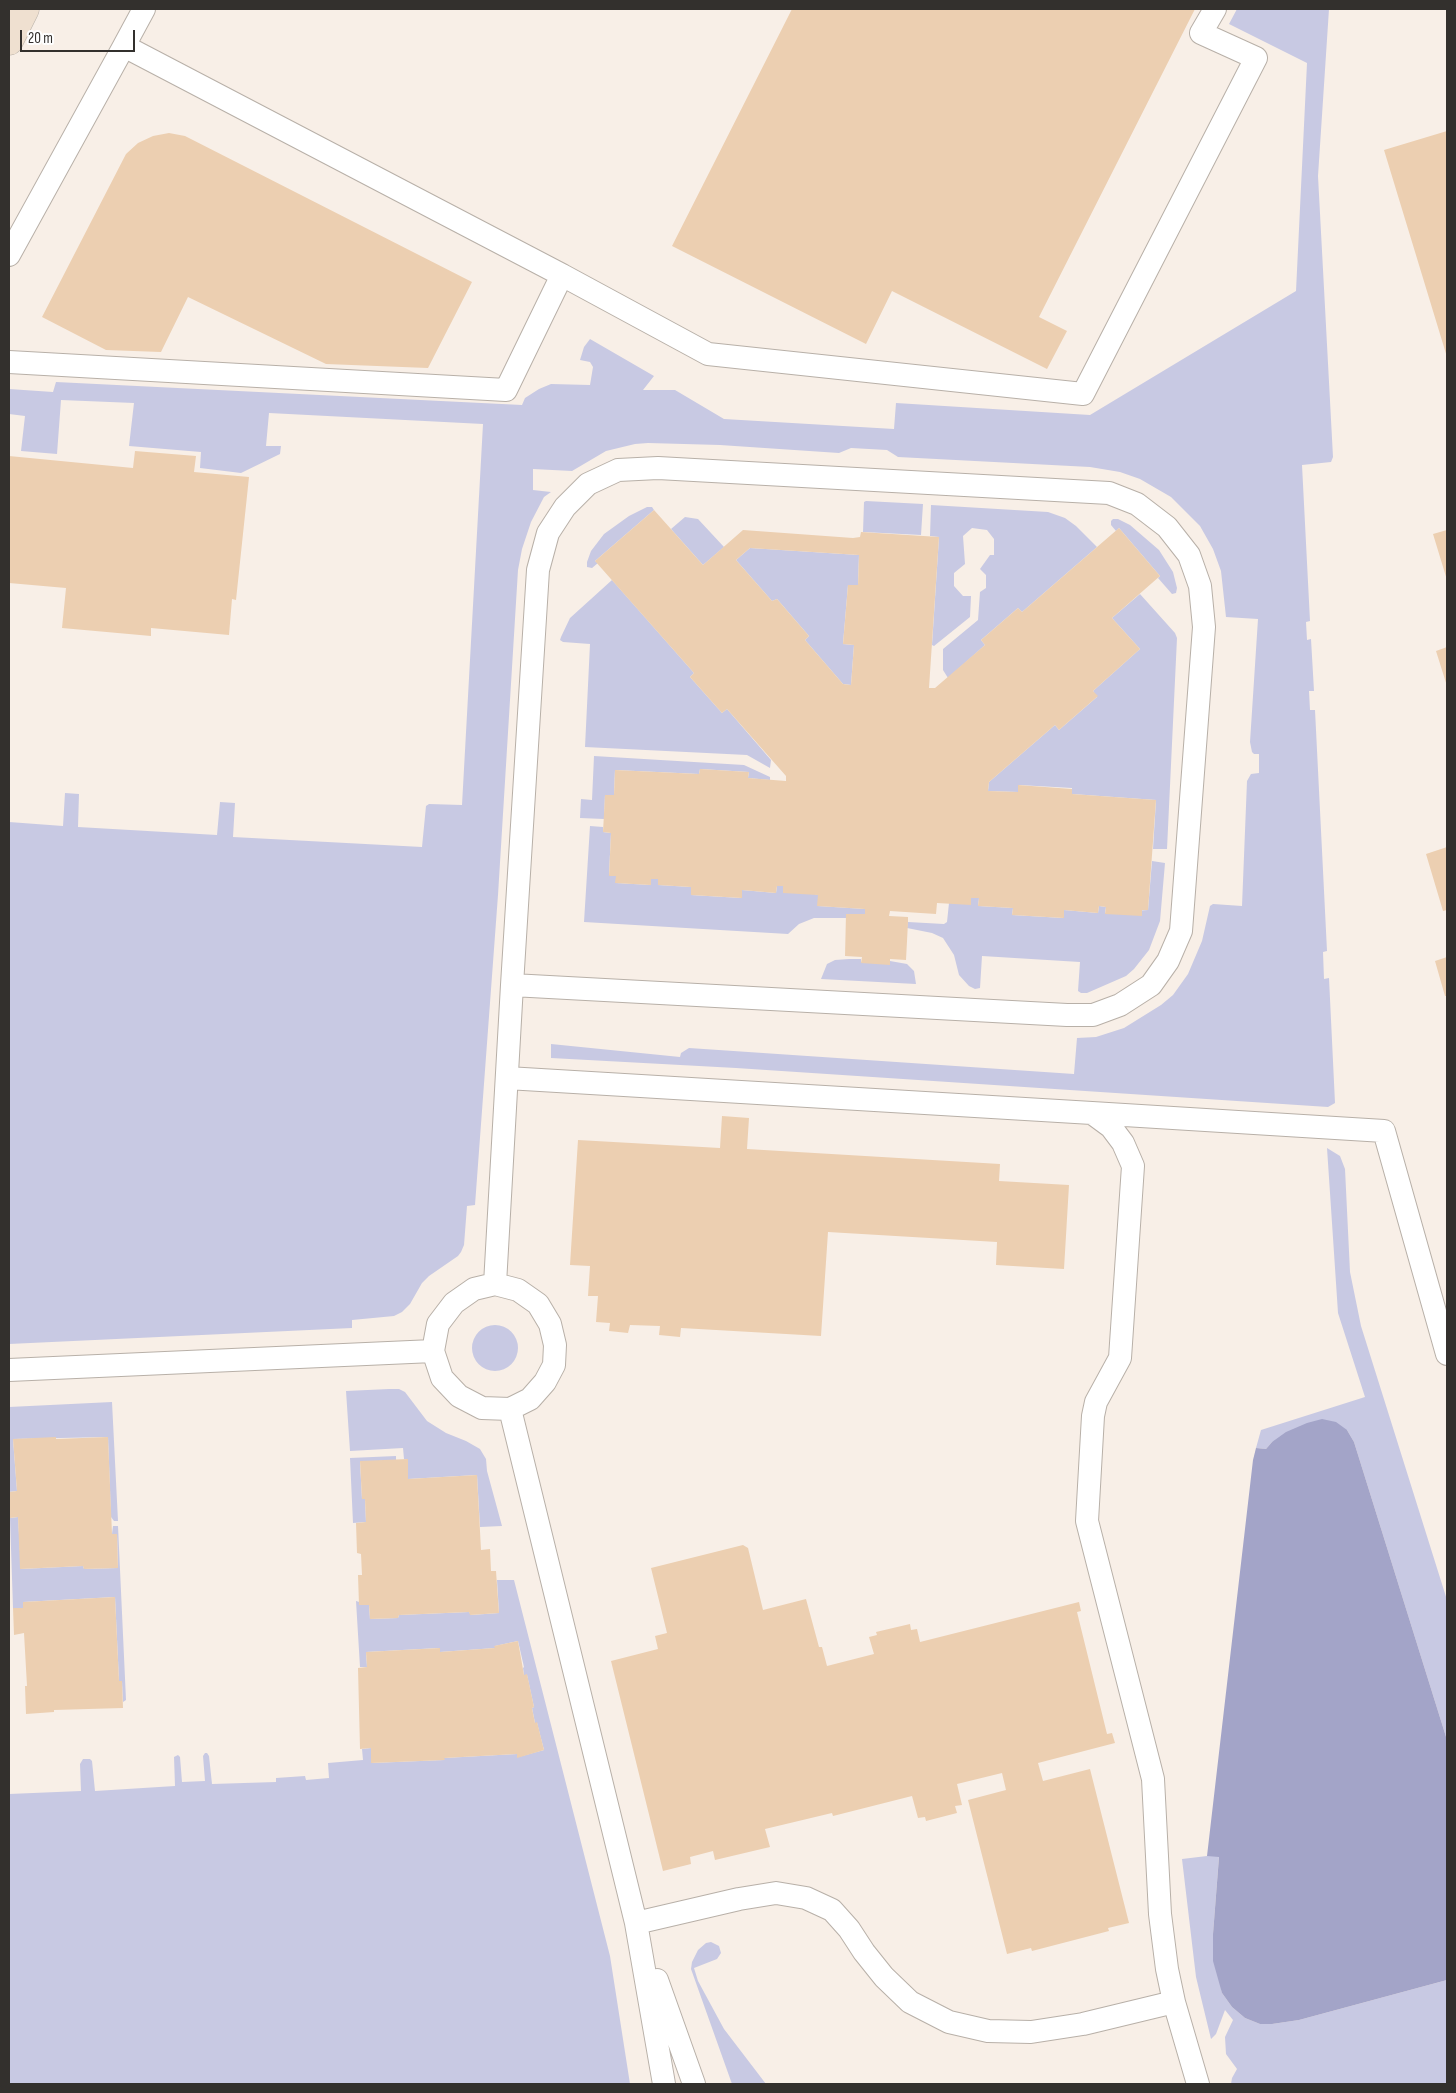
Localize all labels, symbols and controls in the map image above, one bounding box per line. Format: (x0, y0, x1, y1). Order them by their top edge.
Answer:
scale bar (22, 20, 138, 52)
text: 20 m (28, 29, 53, 48)

